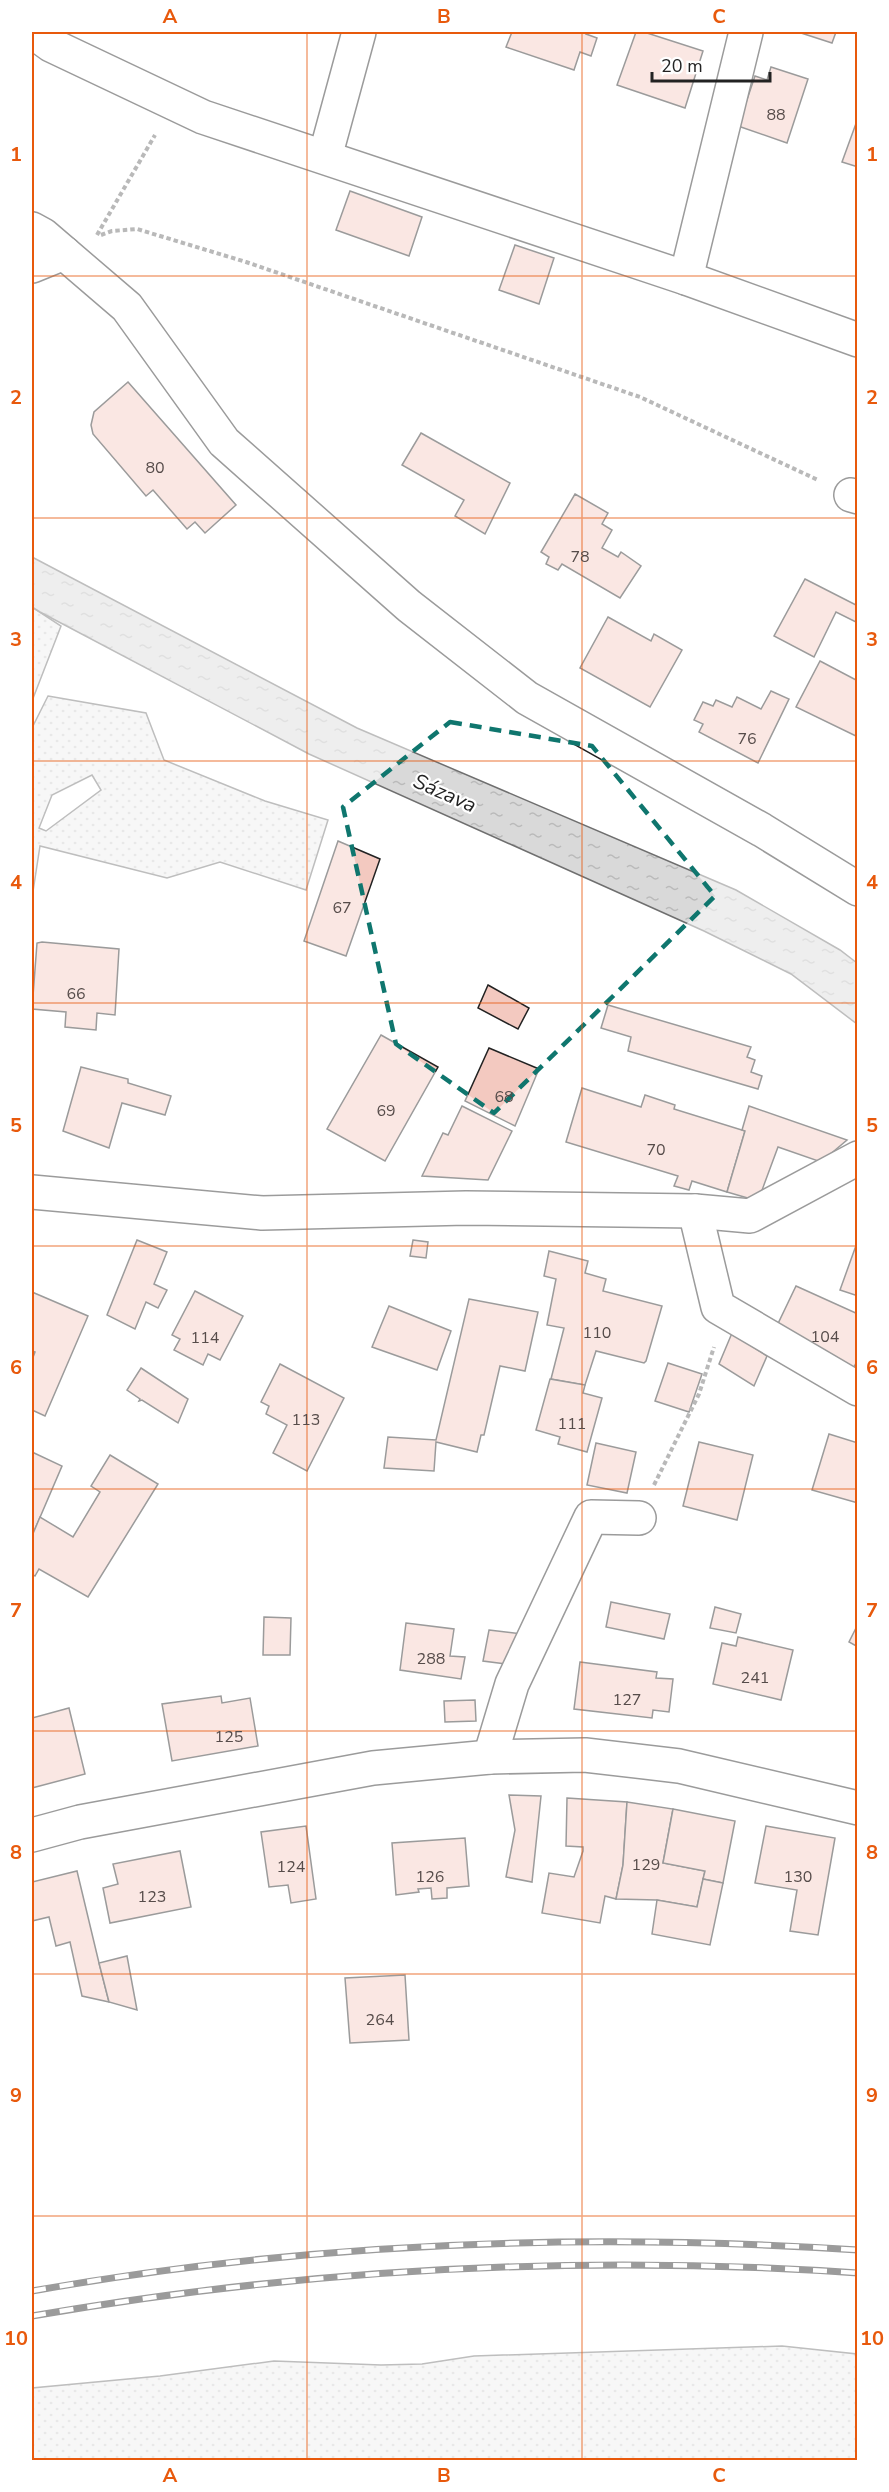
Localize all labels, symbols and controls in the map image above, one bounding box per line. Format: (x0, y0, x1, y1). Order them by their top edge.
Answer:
text: A (163, 3, 178, 30)
text: B (437, 3, 451, 30)
text: C (712, 3, 726, 30)
scale bar (652, 45, 770, 83)
text: 20 m (661, 54, 703, 78)
house number: 88 (766, 104, 786, 126)
text: 1 (10, 141, 22, 168)
text: 1 (866, 141, 878, 168)
text: 2 (10, 384, 22, 411)
text: 2 (866, 384, 878, 411)
house number: 80 (145, 457, 165, 479)
house number: 78 (570, 546, 590, 568)
text: 3 (10, 626, 22, 653)
text: 3 (866, 626, 878, 653)
house number: 76 (737, 728, 757, 750)
water label: Sázava (409, 767, 481, 819)
text: 4 (10, 869, 22, 896)
text: 4 (866, 869, 878, 896)
house number: 67 (332, 897, 352, 919)
house number: 66 (66, 983, 86, 1005)
house number: 68 (494, 1086, 514, 1108)
house number: 69 (376, 1100, 396, 1122)
text: 5 (10, 1112, 22, 1139)
text: 5 (866, 1112, 878, 1139)
house number: 70 (646, 1139, 666, 1161)
house number: 110 (583, 1322, 611, 1344)
house number: 104 (811, 1326, 840, 1348)
house number: 114 (191, 1327, 220, 1349)
text: 6 (10, 1354, 22, 1381)
text: 6 (866, 1354, 878, 1381)
house number: 113 (292, 1409, 320, 1431)
house number: 111 (558, 1413, 586, 1435)
text: 7 (10, 1597, 22, 1624)
text: 7 (866, 1597, 878, 1624)
house number: 288 (417, 1648, 445, 1670)
house number: 241 (741, 1667, 769, 1689)
house number: 127 (613, 1689, 641, 1711)
house number: 125 (215, 1726, 243, 1748)
text: 8 (10, 1839, 22, 1866)
text: 8 (866, 1839, 878, 1866)
house number: 129 (632, 1854, 660, 1876)
house number: 124 (277, 1856, 306, 1878)
house number: 126 (416, 1866, 444, 1888)
house number: 130 (784, 1866, 812, 1888)
house number: 123 (138, 1886, 166, 1908)
house number: 264 (366, 2009, 395, 2031)
text: 9 (10, 2082, 22, 2109)
text: 9 (866, 2082, 878, 2109)
text: 10 (4, 2325, 28, 2352)
text: 10 (860, 2325, 884, 2352)
text: A (163, 2462, 178, 2489)
text: B (437, 2462, 451, 2489)
text: C (712, 2462, 726, 2489)

